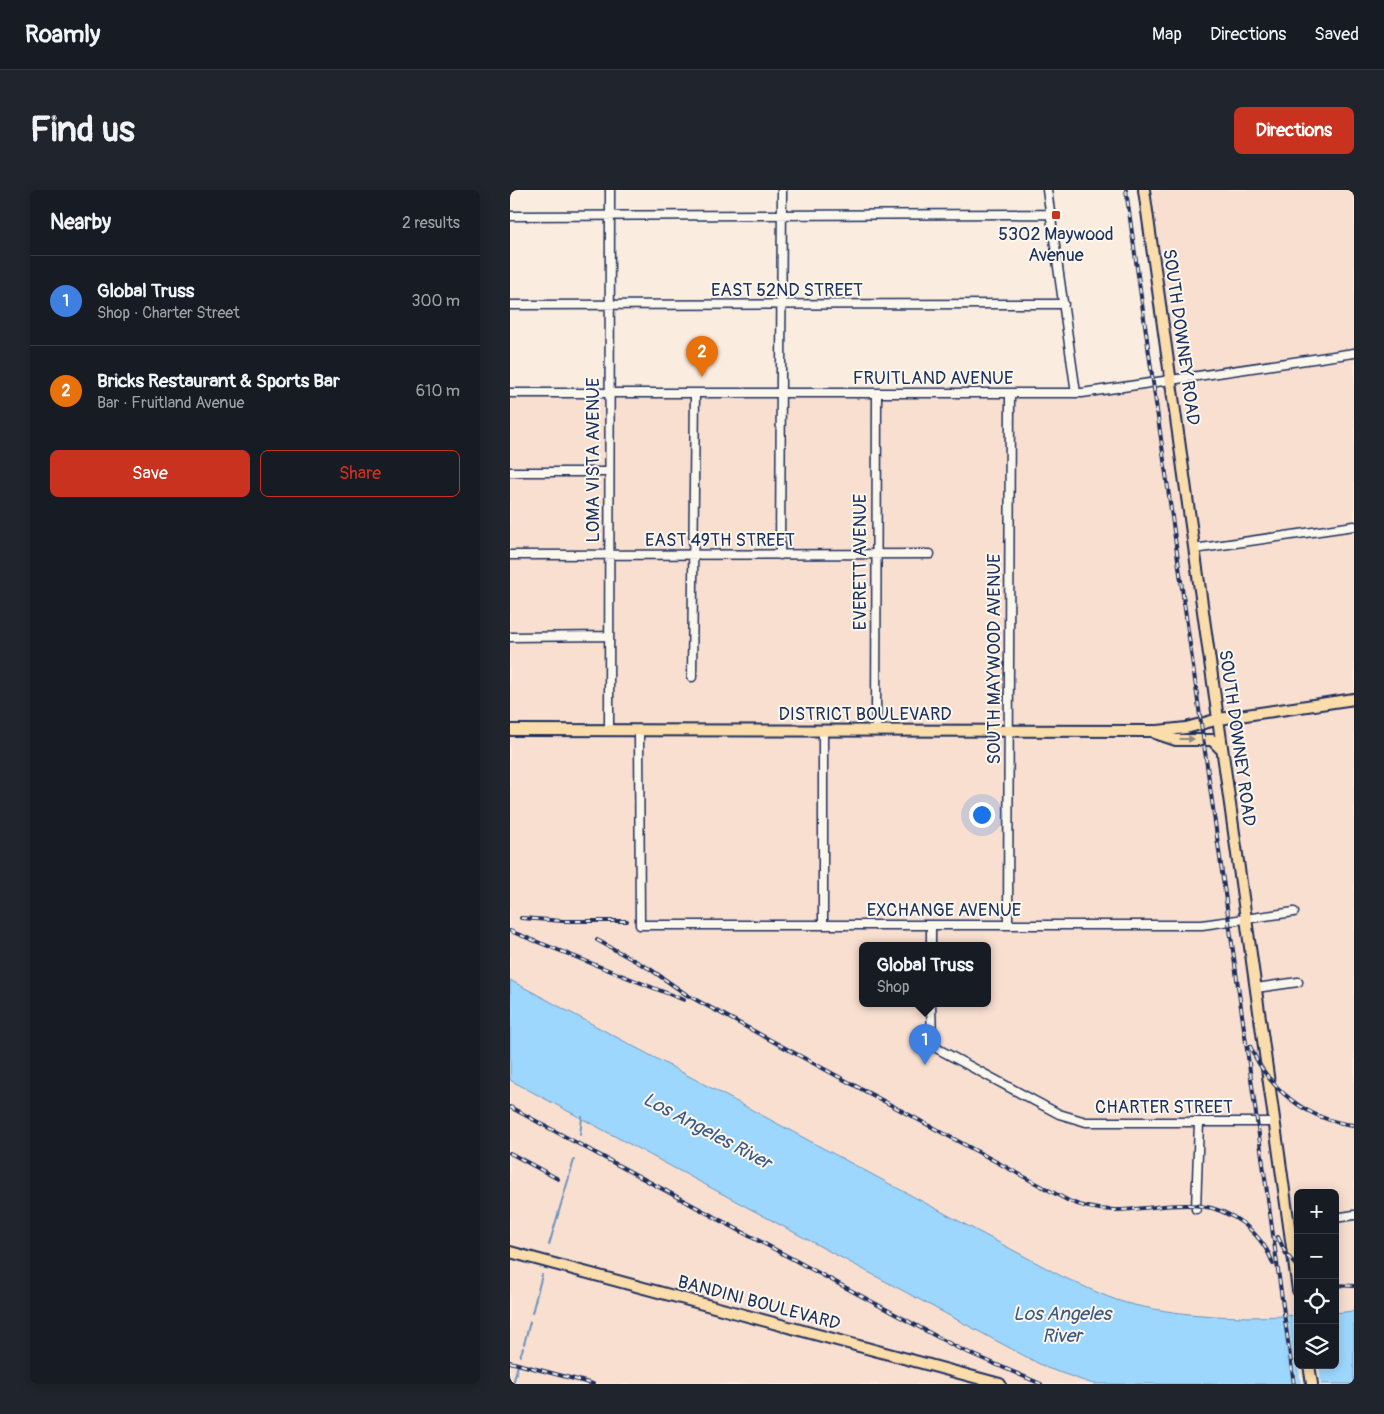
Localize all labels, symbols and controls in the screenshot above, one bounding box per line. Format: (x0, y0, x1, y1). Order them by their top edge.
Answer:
text: Roamly (25, 20, 100, 49)
text: Map (1152, 23, 1182, 46)
text: Directions (1210, 23, 1286, 46)
text: Saved (1314, 23, 1359, 46)
button: Directions (1234, 107, 1354, 154)
text: Find us (30, 108, 135, 152)
text: Nearby (50, 209, 111, 236)
marker: 5302 Maywood Avenue (1050, 209, 1062, 221)
text: 2 results (402, 213, 460, 233)
place label: 5302 Maywood Avenue (998, 223, 1114, 267)
street label: SOUTH DOWNEY ROAD (1157, 247, 1205, 427)
text: Global Truss (97, 279, 194, 303)
street label: EAST 52ND STREET (711, 279, 863, 302)
text: 1 (63, 291, 69, 311)
text: 300 m (412, 291, 460, 311)
text: Shop · Charter Street (97, 303, 240, 323)
pin: 2 (686, 336, 718, 377)
street label: FRUITLAND AVENUE (853, 367, 1013, 390)
text: Bricks Restaurant & Sports Bar (97, 369, 340, 393)
street label: LOMA VISTA AVENUE (582, 378, 605, 542)
text: 2 (62, 381, 70, 401)
text: 610 m (416, 381, 460, 401)
text: Bar · Fruitland Avenue (97, 393, 244, 413)
button: Save (50, 450, 250, 497)
button: Share (260, 450, 460, 497)
street label: EVERETT AVENUE (849, 494, 872, 630)
street label: EAST 49TH STREET (645, 529, 795, 552)
street label: SOUTH MAYWOOD AVENUE (983, 554, 1006, 764)
street label: SOUTH DOWNEY ROAD (1213, 648, 1261, 828)
street label: DISTRICT BOULEVARD (778, 703, 952, 726)
one-way arrow (1179, 735, 1195, 743)
your location (969, 802, 995, 828)
street label: EXCHANGE AVENUE (867, 899, 1021, 922)
popup (859, 942, 991, 1007)
text: Global Truss (876, 953, 974, 977)
text: Shop (876, 977, 910, 997)
pin: 1 (909, 1024, 941, 1065)
water label: Los Angeles River (639, 1087, 777, 1176)
street label: CHARTER STREET (1095, 1096, 1233, 1119)
map controls (1294, 1189, 1339, 1369)
button: + (1294, 1189, 1339, 1234)
button: − (1294, 1234, 1339, 1279)
street label: BANDINI BOULEVARD (675, 1270, 843, 1336)
button: locate (1294, 1279, 1339, 1324)
water label: Los Angeles River (1013, 1302, 1113, 1348)
button: layers (1294, 1324, 1339, 1369)

